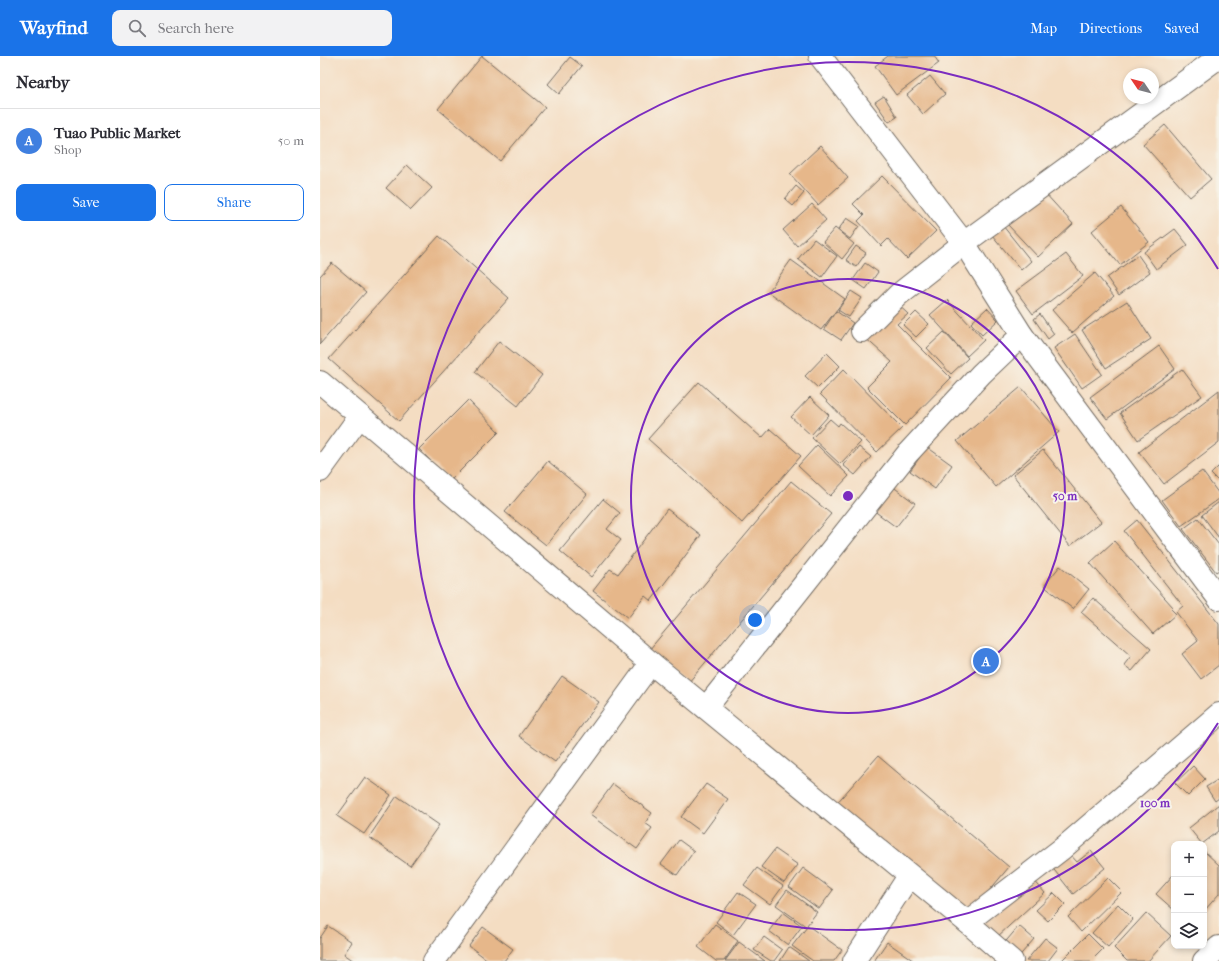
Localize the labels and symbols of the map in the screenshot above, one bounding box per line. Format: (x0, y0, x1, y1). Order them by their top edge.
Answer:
north arrow (1123, 68, 1159, 104)
centre of rings (841, 489, 855, 503)
text: 50 m (1053, 489, 1078, 503)
your location (745, 610, 765, 630)
pin: A (973, 646, 999, 676)
text: 100 m (1140, 796, 1171, 810)

